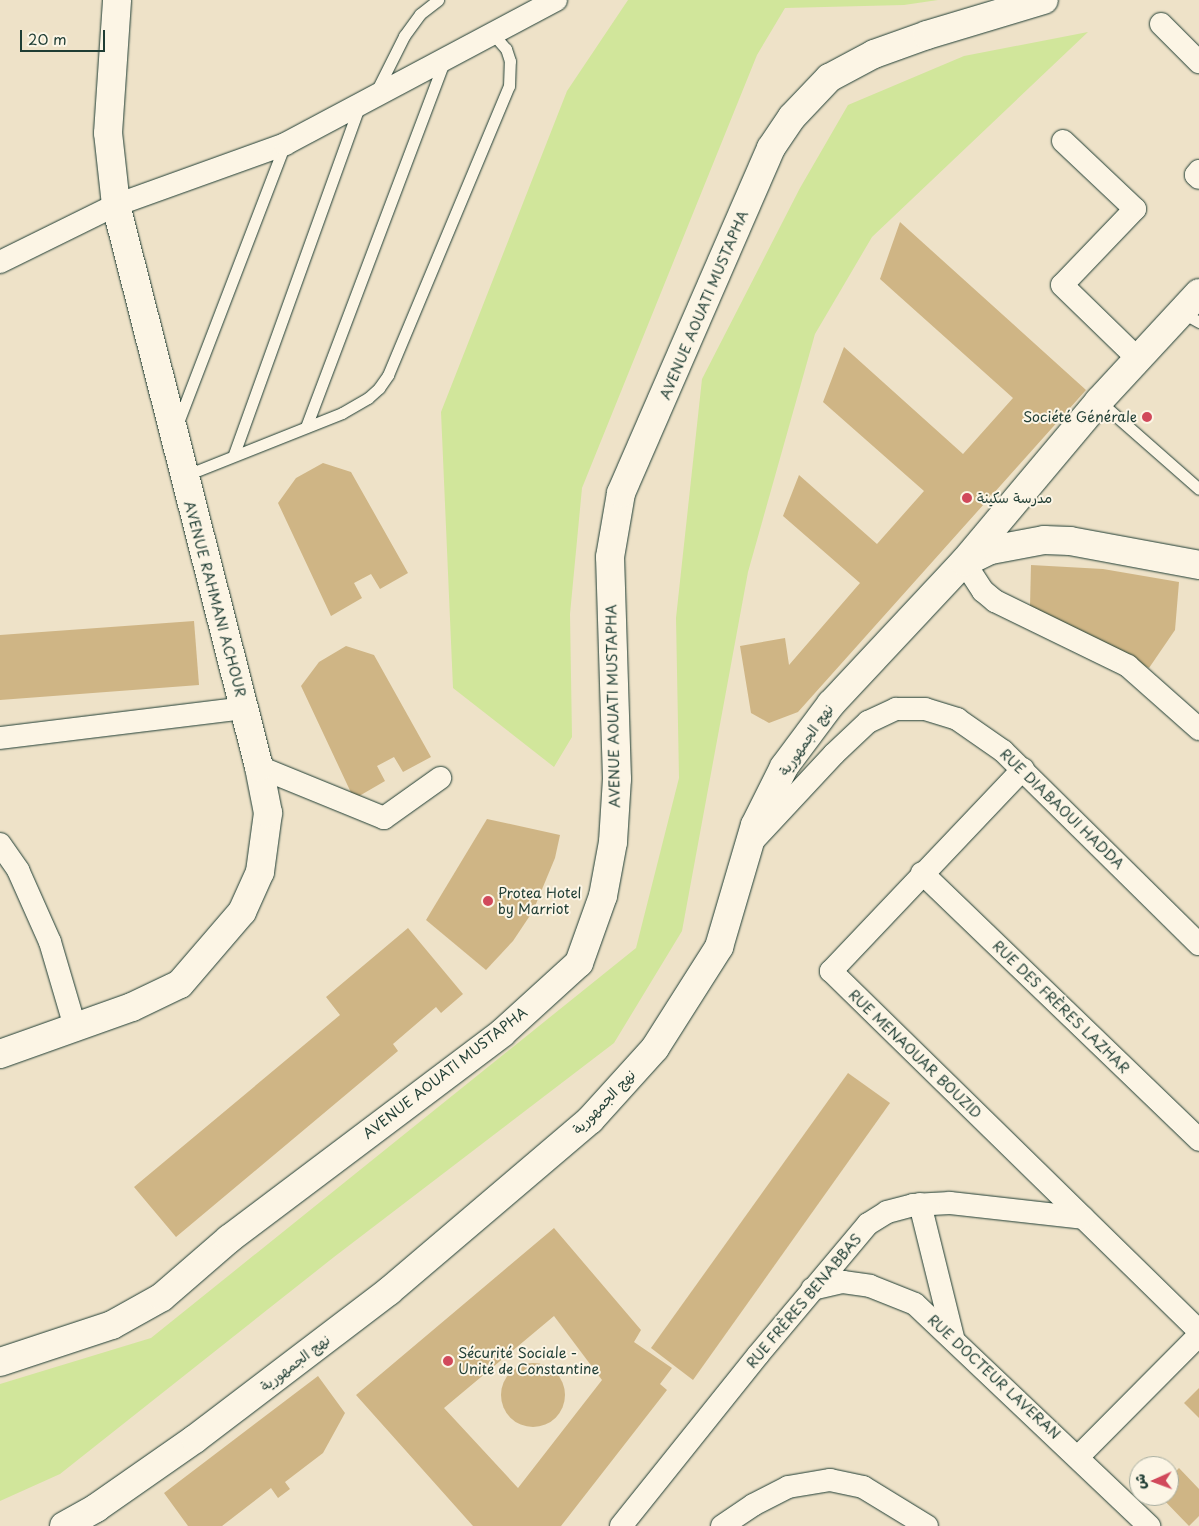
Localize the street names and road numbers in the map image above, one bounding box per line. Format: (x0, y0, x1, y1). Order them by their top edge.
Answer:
street label: AVENUE AOUATI MUSTAPHA (656, 207, 752, 403)
street label: AVENUE RAHMANI ACHOUR (181, 500, 249, 698)
street label: AVENUE AOUATI MUSTAPHA (603, 603, 623, 809)
street label: نهج الجمهورية (775, 701, 837, 779)
street label: RUE DIABAOUI HADDA (996, 745, 1128, 873)
street label: RUE DES FRÈRES LAZHAR (988, 936, 1134, 1078)
street label: RUE MENAOUAR BOUZID (845, 986, 985, 1122)
street label: AVENUE AOUATI MUSTAPHA (359, 1003, 531, 1143)
street label: نهج الجمهورية (569, 1066, 639, 1138)
street label: RUE FRÈRES BENABBAS (742, 1230, 866, 1372)
street label: RUE DOCTEUR LAVERAN (924, 1311, 1064, 1443)
street label: نهج الجمهورية (257, 1331, 333, 1395)

